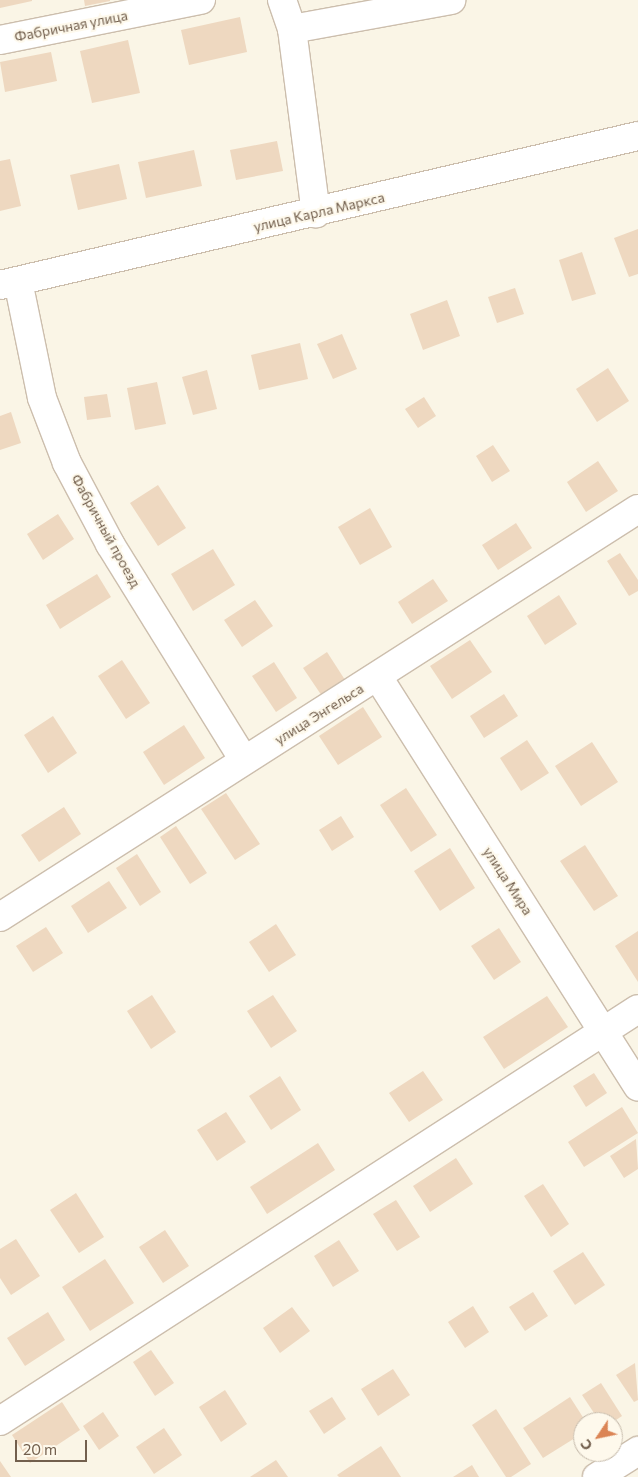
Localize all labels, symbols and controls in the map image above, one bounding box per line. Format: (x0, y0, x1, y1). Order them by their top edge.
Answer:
street label: Фабричная улица (13, 7, 129, 45)
street label: улица Карла Маркса (252, 189, 386, 235)
street label: Фабричный проезд (68, 471, 144, 591)
street label: улица Энгельса (272, 680, 366, 748)
street label: улица Мира (480, 844, 536, 918)
north arrow (573, 1412, 623, 1462)
scale bar (18, 1430, 90, 1462)
text: С (576, 1436, 596, 1454)
text: 20 m (23, 1440, 57, 1458)

